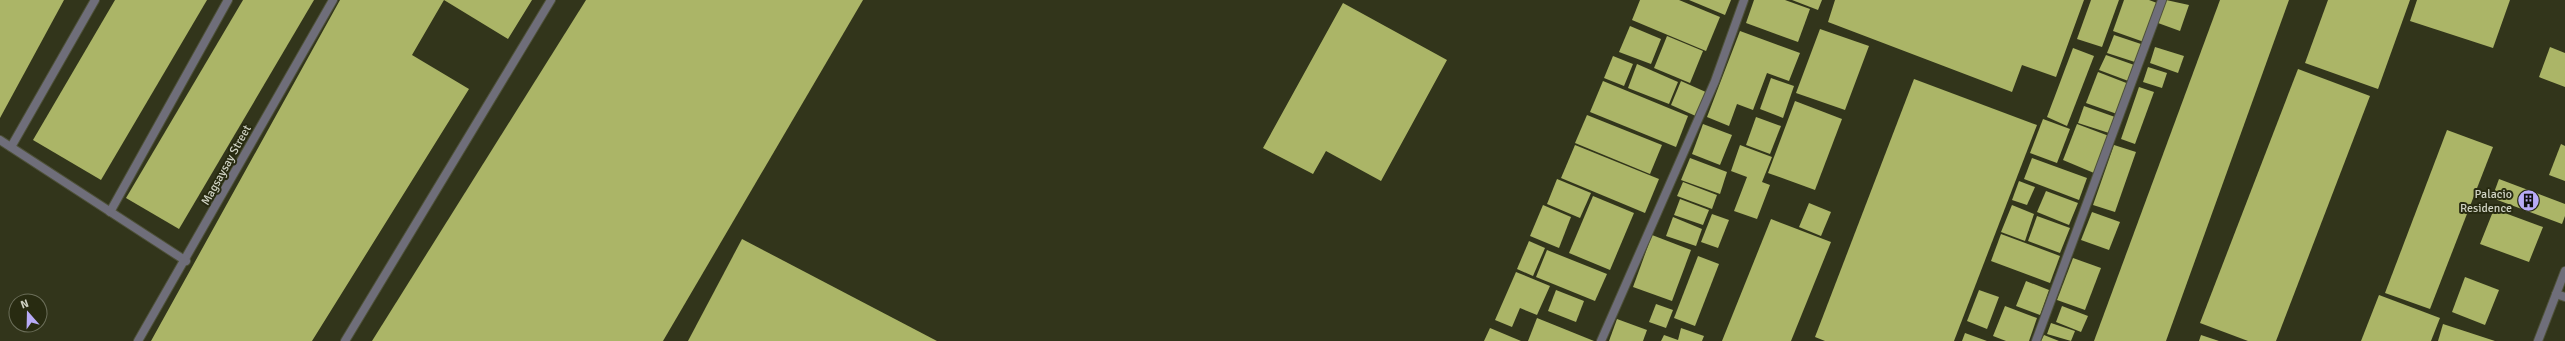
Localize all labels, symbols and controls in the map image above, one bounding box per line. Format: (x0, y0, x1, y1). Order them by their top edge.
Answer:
street label: Magsaysay Street (198, 122, 255, 208)
place label: Palacio Residence (2460, 187, 2512, 216)
building icon: Palacio Residence (2515, 188, 2541, 214)
north arrow (8, 293, 48, 333)
text: N (19, 297, 31, 311)

